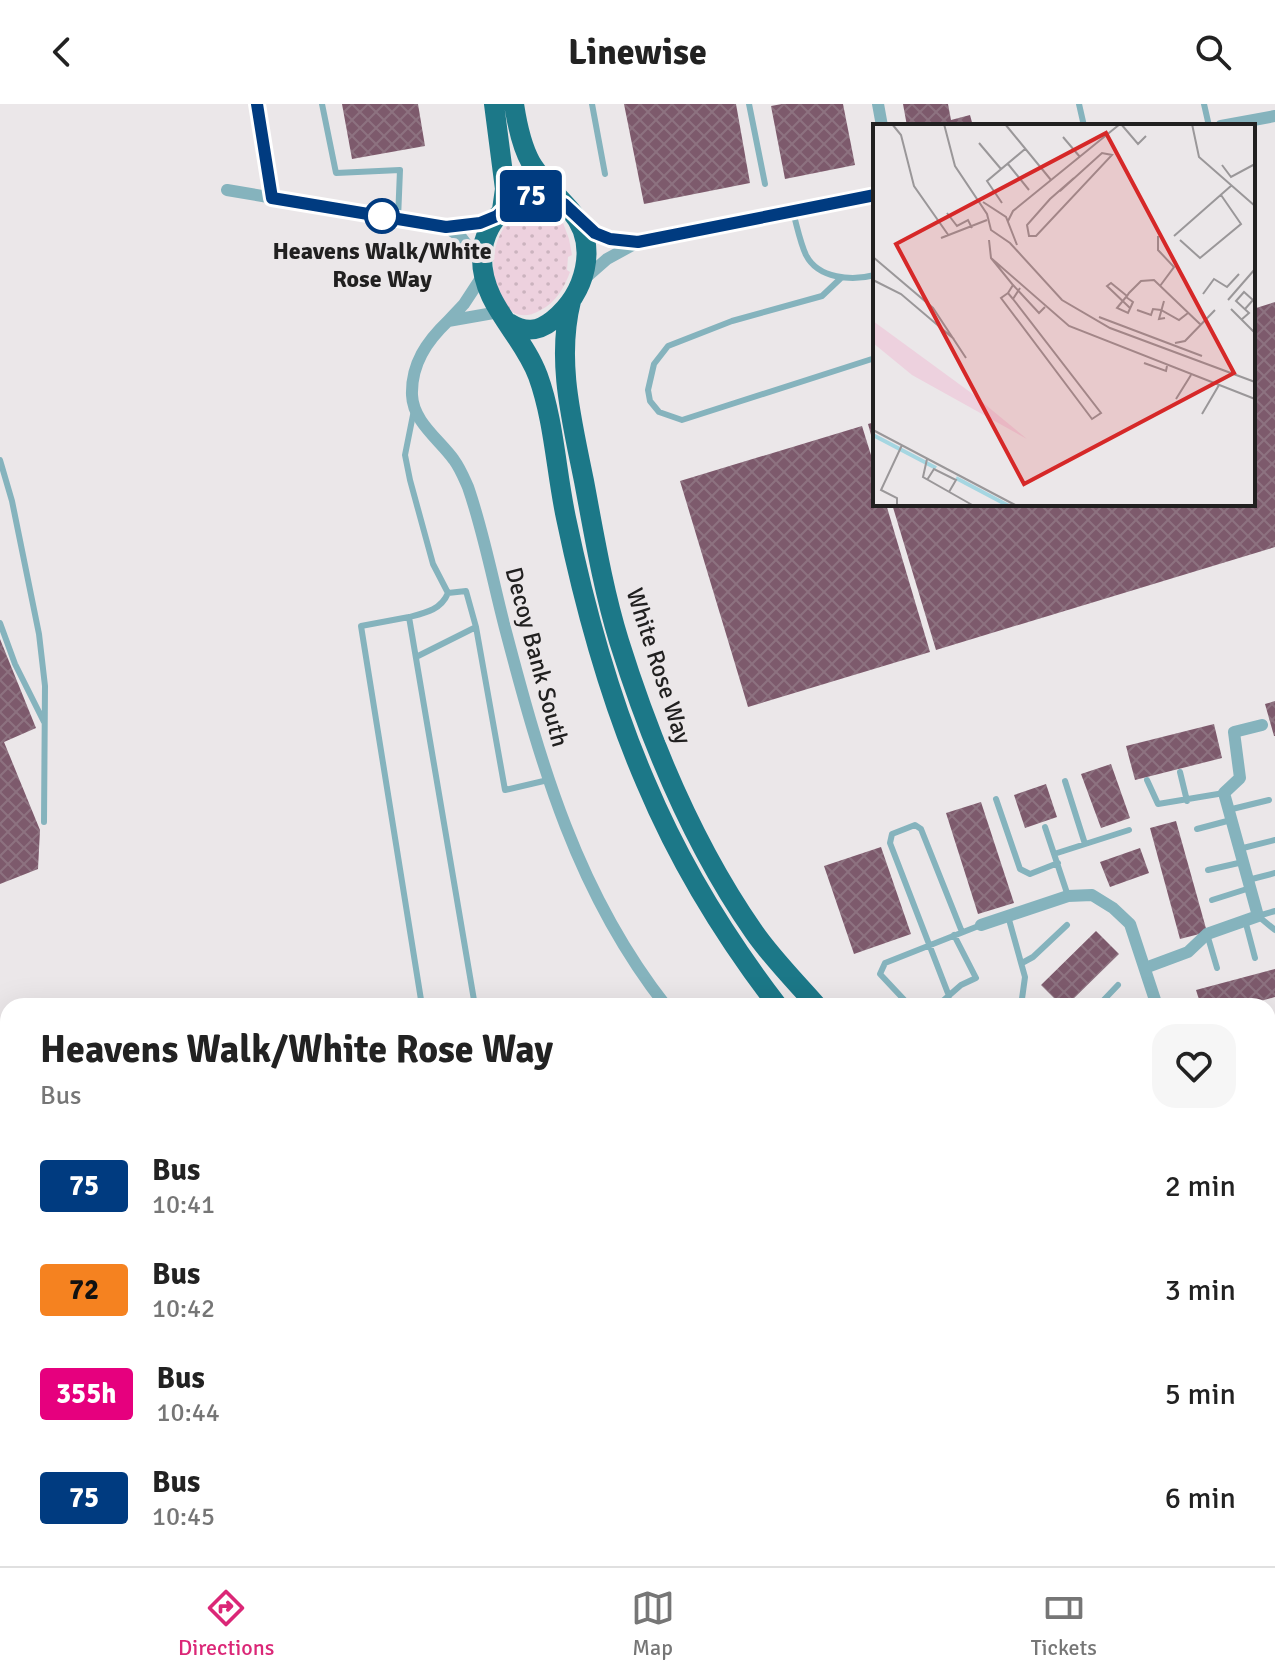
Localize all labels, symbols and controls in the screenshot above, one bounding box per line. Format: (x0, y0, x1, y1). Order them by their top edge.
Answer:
icon: back (40, 30, 84, 74)
text: Linewise (568, 30, 707, 75)
icon: search (1191, 30, 1235, 74)
inset map (873, 124, 1255, 506)
line badge: 75 (495, 170, 567, 222)
text: 75 (516, 179, 546, 213)
marker: Heavens Walk/White Rose Way (365, 199, 399, 233)
place label: Heavens Walk/White Rose Way (272, 236, 492, 294)
street label: Decoy Bank South (499, 564, 575, 750)
street label: White Rose Way (620, 584, 698, 748)
button: heart (1152, 1024, 1236, 1108)
text: Heavens Walk/White Rose Way (40, 1026, 553, 1073)
text: Bus (40, 1080, 81, 1112)
text: Bus (152, 1152, 200, 1189)
text: 2 min (1165, 1168, 1236, 1205)
text: 75 (69, 1169, 99, 1203)
text: 10:41 (152, 1189, 215, 1221)
text: Bus (152, 1256, 200, 1293)
text: 3 min (1165, 1272, 1236, 1309)
text: 72 (69, 1273, 99, 1307)
text: 10:42 (152, 1293, 215, 1325)
text: Bus (157, 1360, 205, 1397)
text: 5 min (1165, 1376, 1236, 1413)
text: 355h (56, 1377, 117, 1411)
text: 10:44 (157, 1397, 220, 1429)
text: Bus (152, 1464, 200, 1501)
text: 6 min (1165, 1480, 1236, 1517)
text: 75 (69, 1481, 99, 1515)
text: 10:45 (152, 1501, 215, 1533)
tab: Directions (178, 1586, 274, 1661)
tab: Map (631, 1586, 675, 1661)
tab: Tickets (1031, 1586, 1097, 1661)

